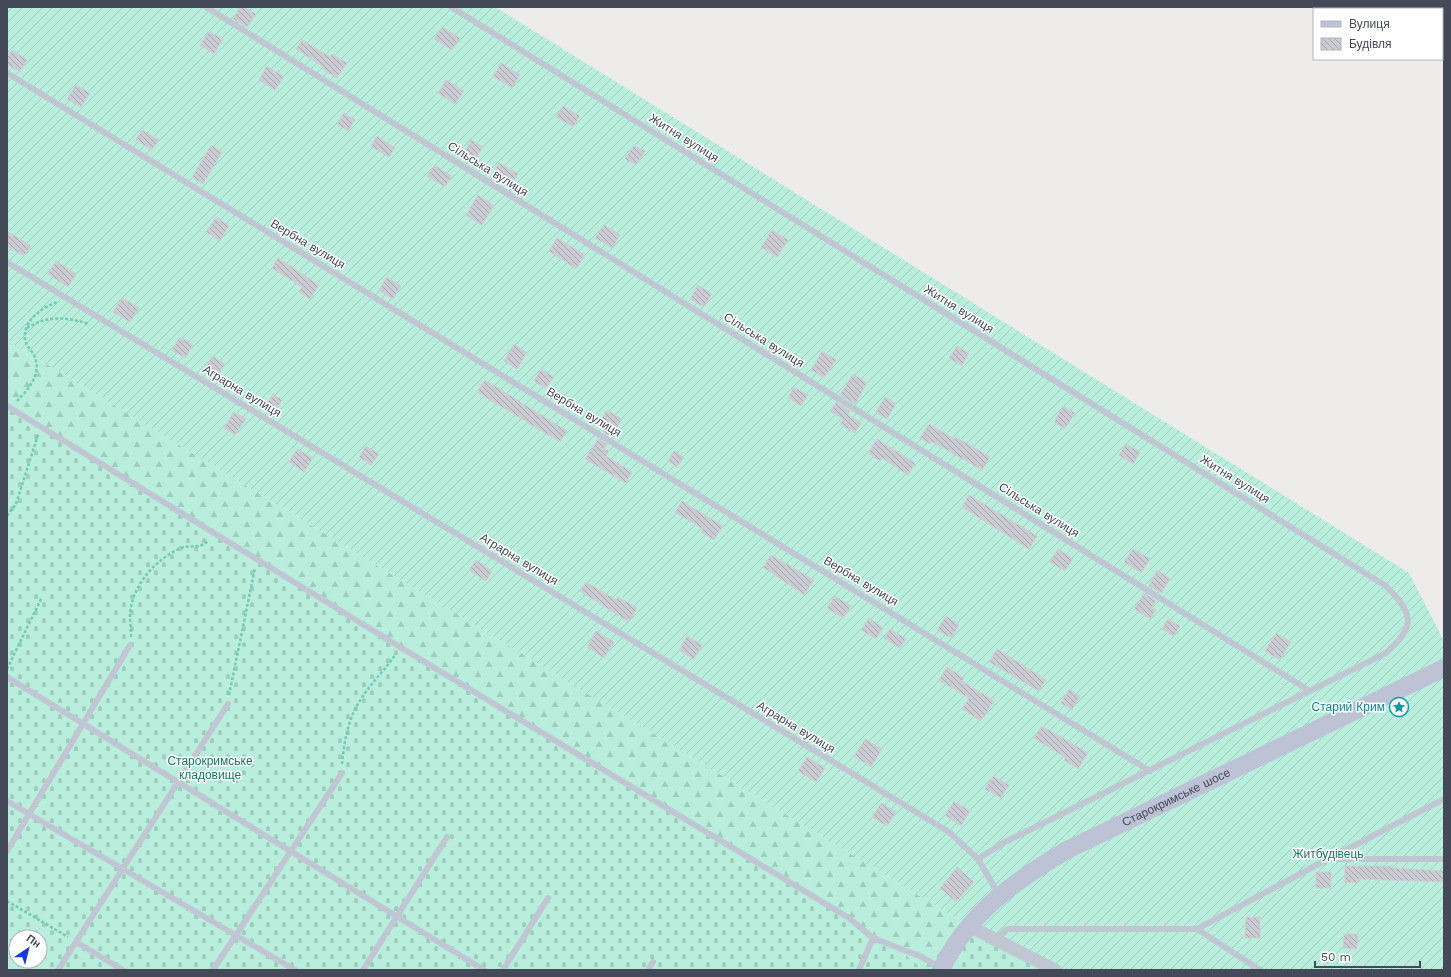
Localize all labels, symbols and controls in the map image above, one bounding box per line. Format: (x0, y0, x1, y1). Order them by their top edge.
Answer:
legend (1313, 8, 1443, 60)
text: Вулиця (1349, 17, 1390, 31)
text: Будівля (1349, 37, 1391, 51)
street label: Житня вулиця (647, 111, 721, 165)
street label: Сільська вулиця (445, 139, 531, 199)
street label: Вербна вулиця (268, 216, 348, 272)
street label: Житня вулиця (922, 282, 996, 336)
street label: Сільська вулиця (721, 310, 807, 370)
street label: Аграрна вулиця (200, 362, 284, 420)
street label: Вербна вулиця (544, 384, 624, 440)
street label: Житня вулиця (1198, 452, 1272, 506)
street label: Сільська вулиця (996, 480, 1082, 540)
street label: Аграрна вулиця (477, 530, 561, 588)
street label: Вербна вулиця (821, 553, 901, 609)
place icon: Старий Крим (1388, 696, 1410, 718)
street label: Аграрна вулиця (754, 698, 838, 756)
place label: Старий Крим (1312, 700, 1385, 714)
park label: Старокримське кладовище (167, 754, 253, 782)
street label: Старокримське шосе (1120, 765, 1233, 829)
park label: Житбудівець (1292, 847, 1364, 861)
north arrow (8, 929, 48, 969)
text: Пн (24, 932, 43, 951)
scale bar (1315, 943, 1420, 969)
text: 50 m (1321, 950, 1351, 964)

